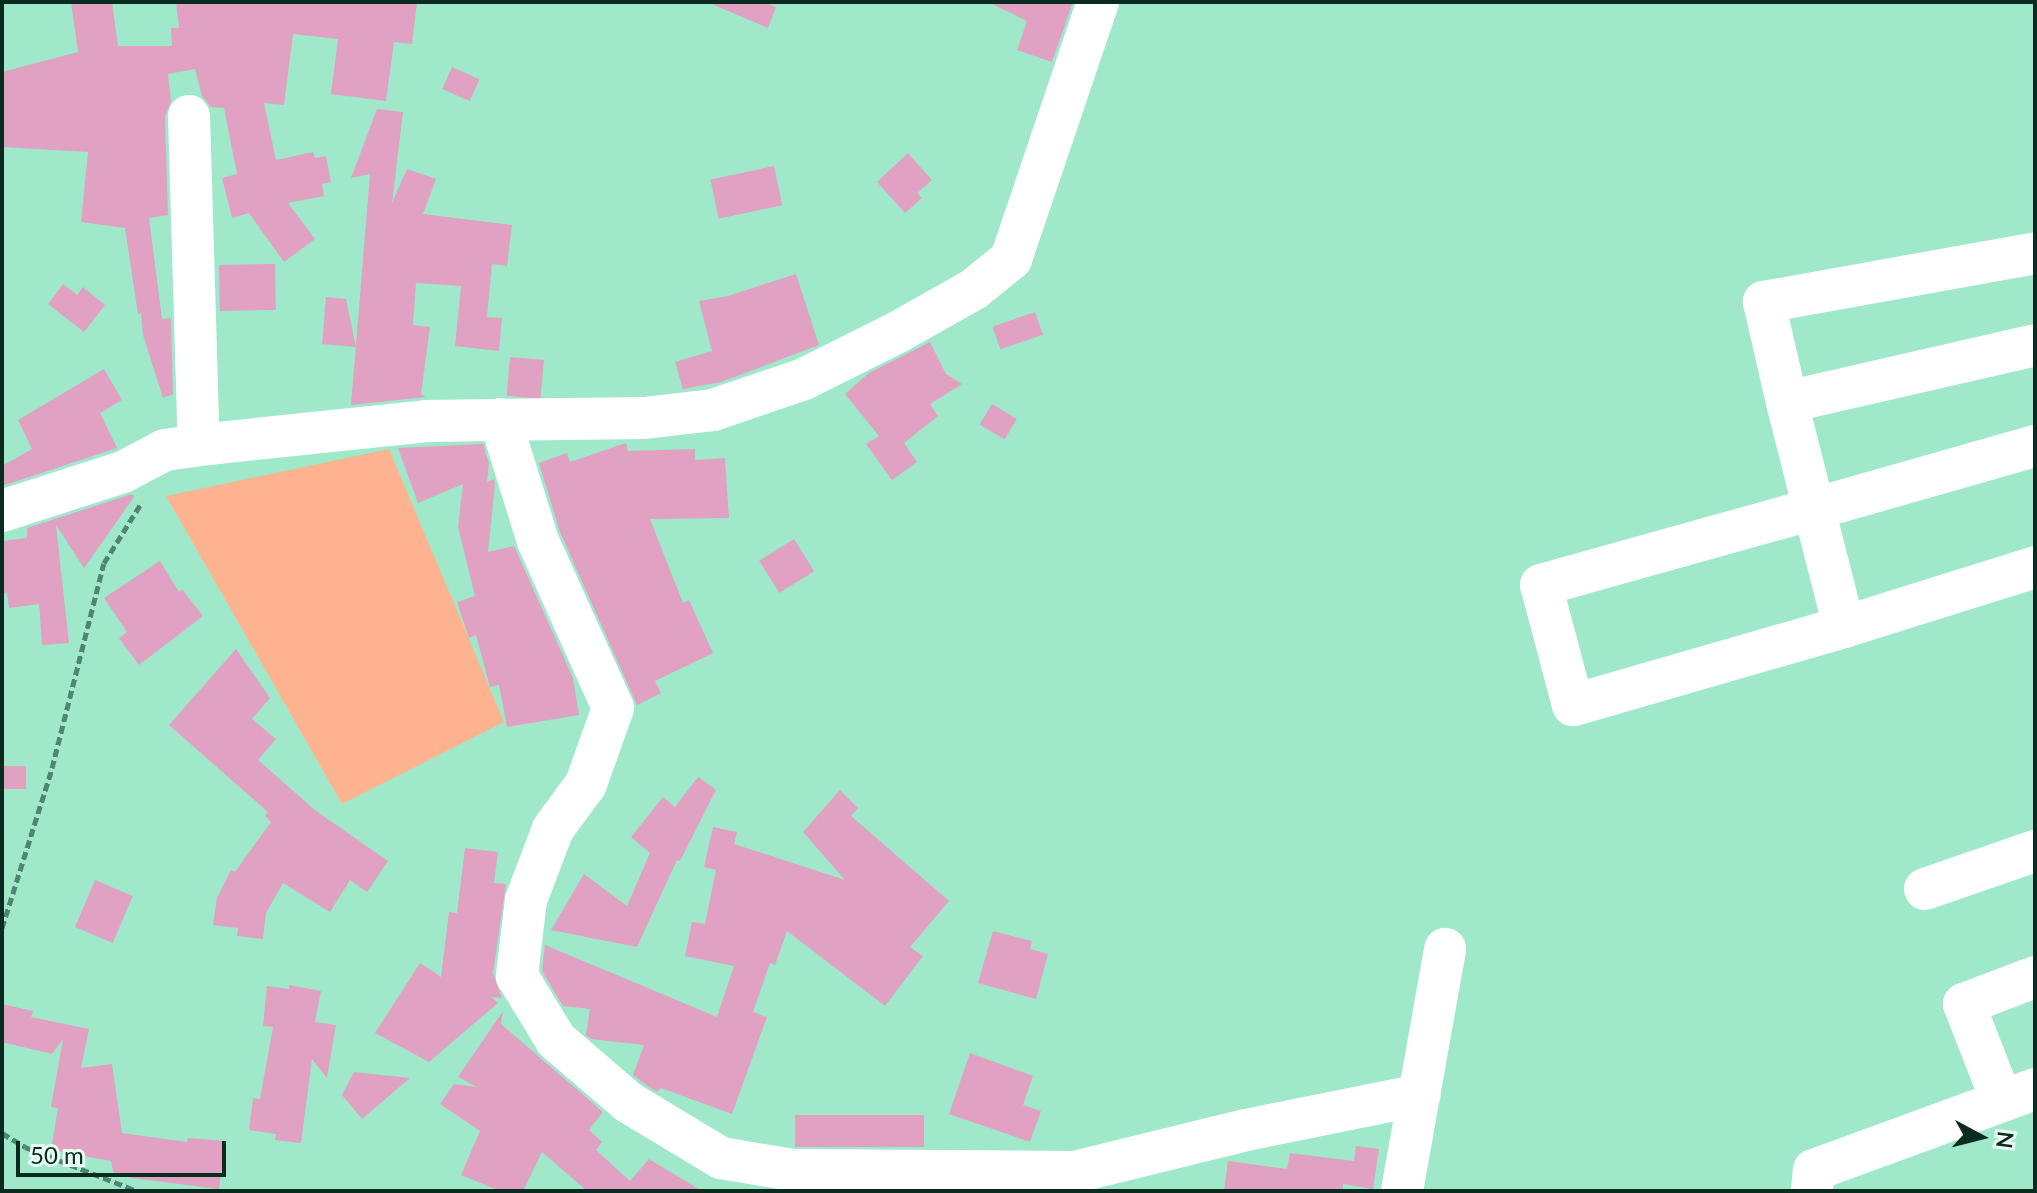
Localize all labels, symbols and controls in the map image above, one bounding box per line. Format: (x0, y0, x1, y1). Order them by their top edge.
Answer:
north arrow (1941, 1097, 2021, 1177)
scale bar (20, 1125, 230, 1175)
text: N (1991, 1130, 2020, 1150)
text: 50 m (30, 1140, 84, 1169)

